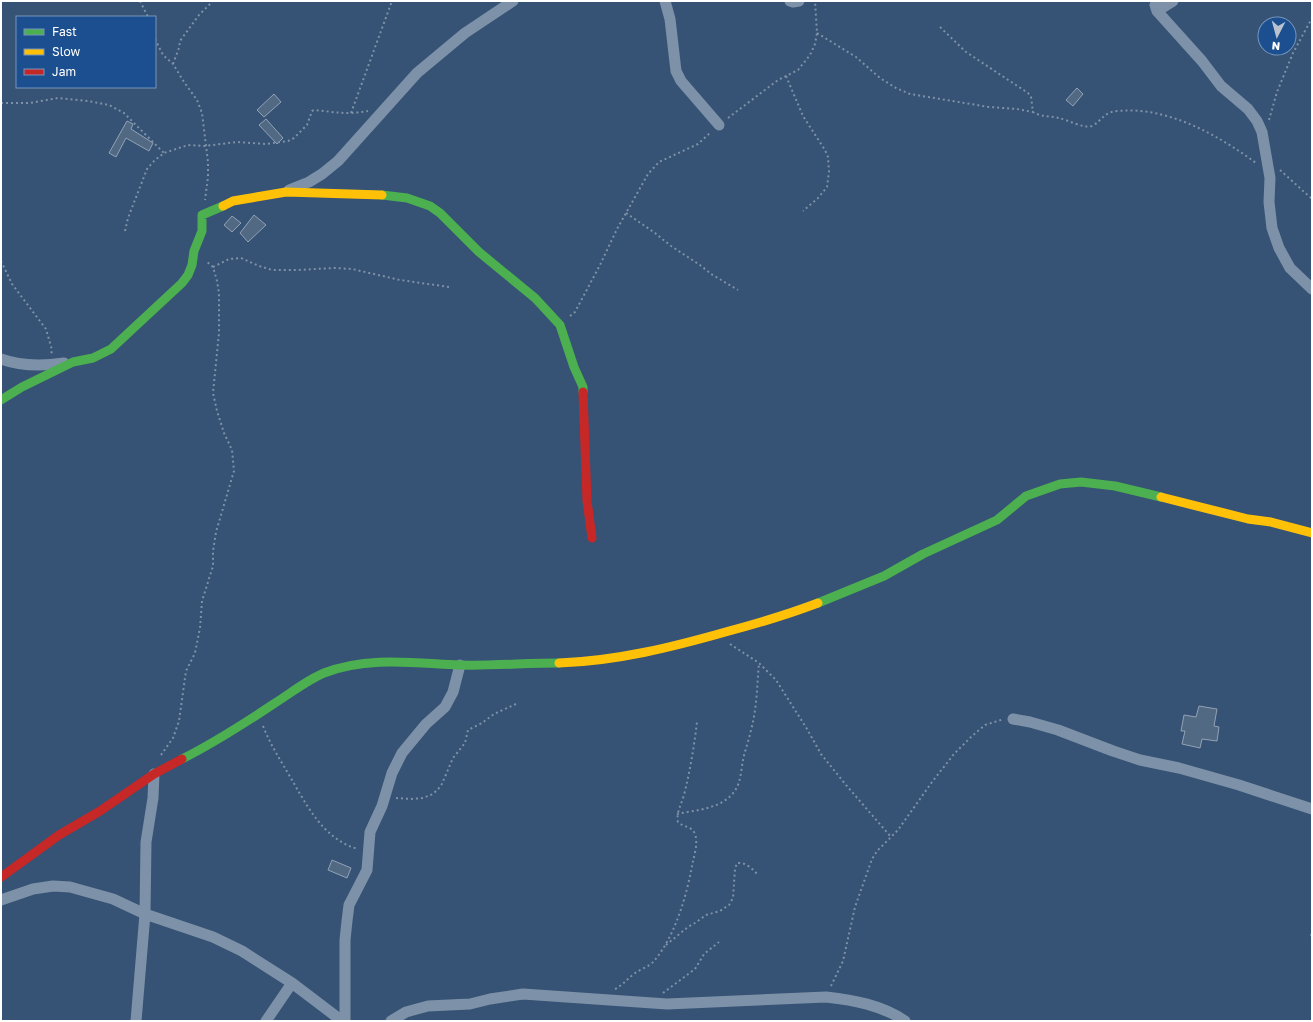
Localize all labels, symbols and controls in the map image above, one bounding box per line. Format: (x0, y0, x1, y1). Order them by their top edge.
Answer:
legend (16, 16, 156, 88)
north arrow (1257, 16, 1297, 56)
text: Fast (52, 24, 77, 39)
text: N (1271, 40, 1281, 53)
text: Slow (52, 44, 80, 59)
text: Jam (52, 64, 76, 79)

